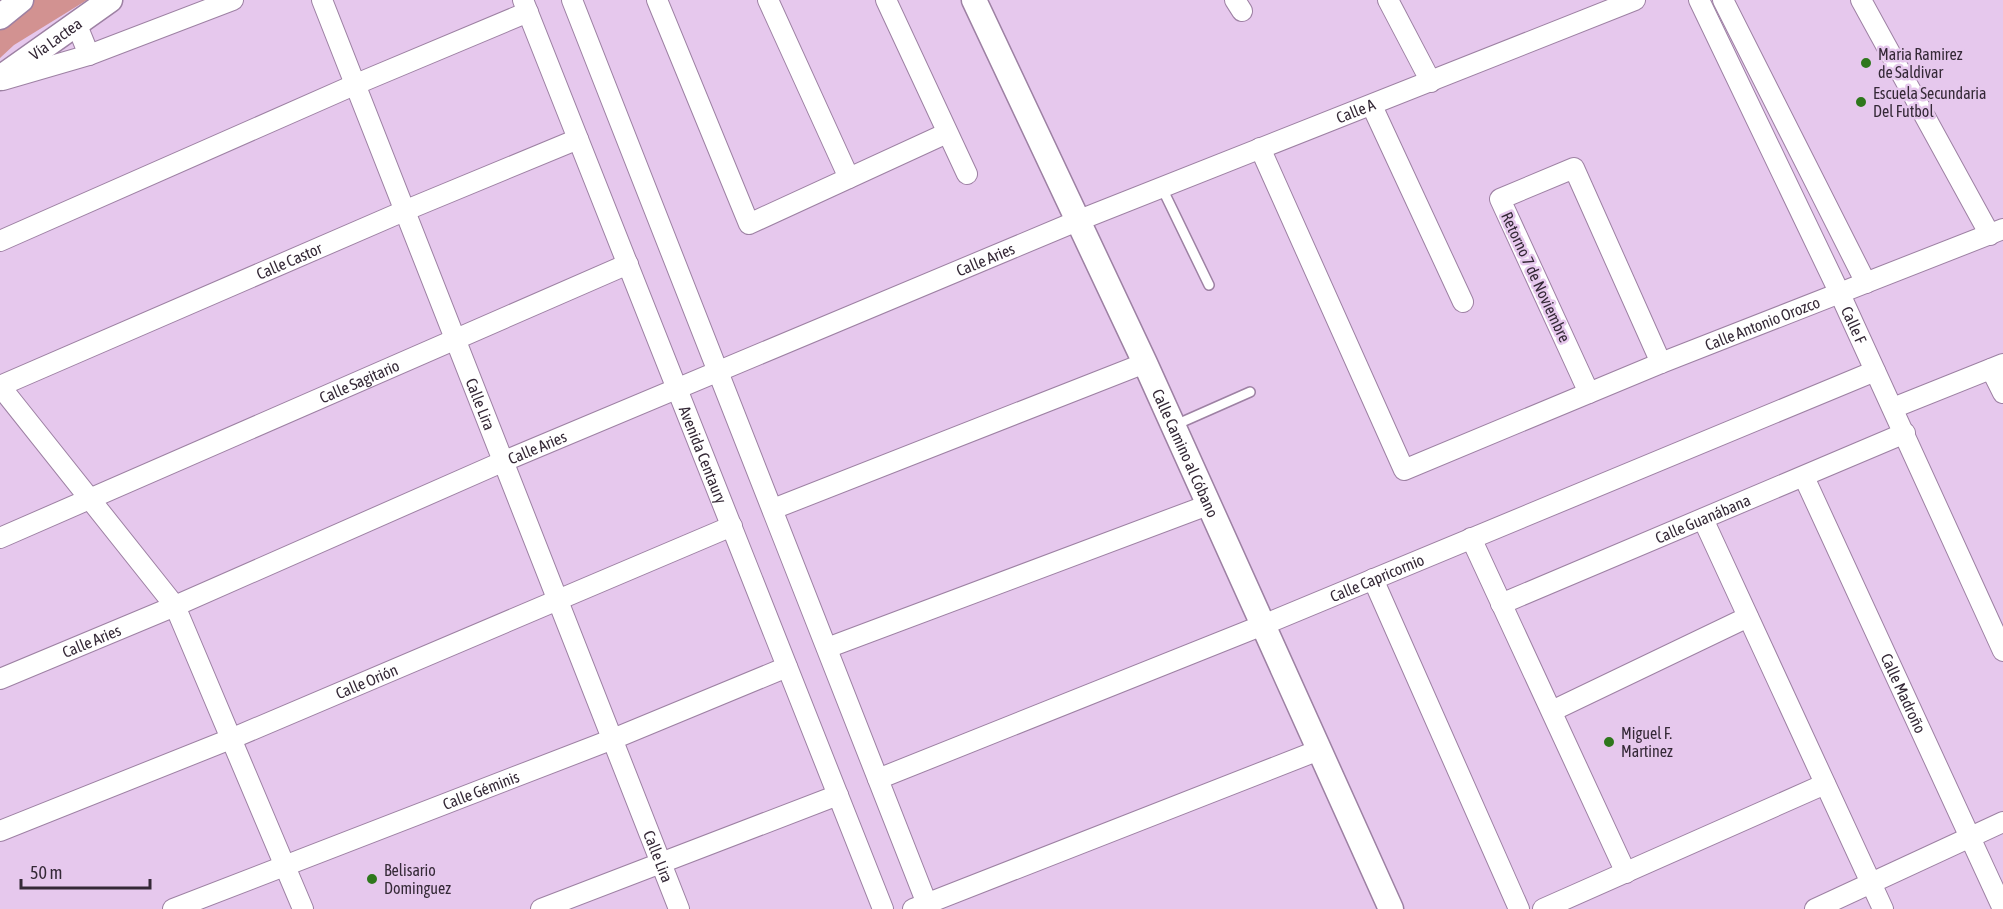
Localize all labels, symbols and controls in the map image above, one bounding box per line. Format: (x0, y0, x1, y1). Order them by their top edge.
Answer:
street label: Vía Lactea (26, 14, 85, 63)
place label: Maria Ramirez de Saldivar (1878, 45, 1963, 81)
marker: Maria Ramirez de Saldivar (1859, 56, 1873, 70)
place label: Escuela Secundaria Del Futbol (1873, 84, 1986, 120)
street label: Calle A (1334, 95, 1378, 126)
marker: Escuela Secundaria Del Futbol (1854, 95, 1868, 109)
street label: Retorno 7 de Noviembre (1498, 209, 1574, 345)
street label: Calle Castor (254, 239, 325, 283)
street label: Calle Aries (953, 239, 1018, 280)
street label: Calle Antonio Orozco (1702, 293, 1822, 354)
street label: Calle F (1838, 303, 1871, 347)
street label: Calle Sagitario (317, 356, 402, 407)
street label: Calle Lira (462, 375, 499, 432)
street label: Calle Camino al Cóbano (1149, 386, 1222, 520)
street label: Avenida Centaury (676, 403, 731, 507)
street label: Calle Aries (505, 427, 569, 467)
street label: Calle Guanábana (1652, 491, 1753, 547)
street label: Calle Capricornio (1327, 550, 1427, 605)
street label: Calle Aries (59, 621, 124, 661)
street label: Calle Madroño (1877, 650, 1930, 736)
street label: Calle Orión (333, 660, 400, 702)
place label: Miguel F. Martinez (1621, 724, 1673, 760)
marker: Miguel F. Martinez (1602, 735, 1616, 749)
street label: Calle Géminis (440, 767, 522, 813)
street label: Calle Lira (640, 828, 677, 885)
scale bar (21, 852, 150, 890)
place label: Belisario Dominguez (384, 861, 451, 898)
text: 50 m (30, 862, 62, 883)
marker: Belisario Dominguez (365, 872, 379, 886)

